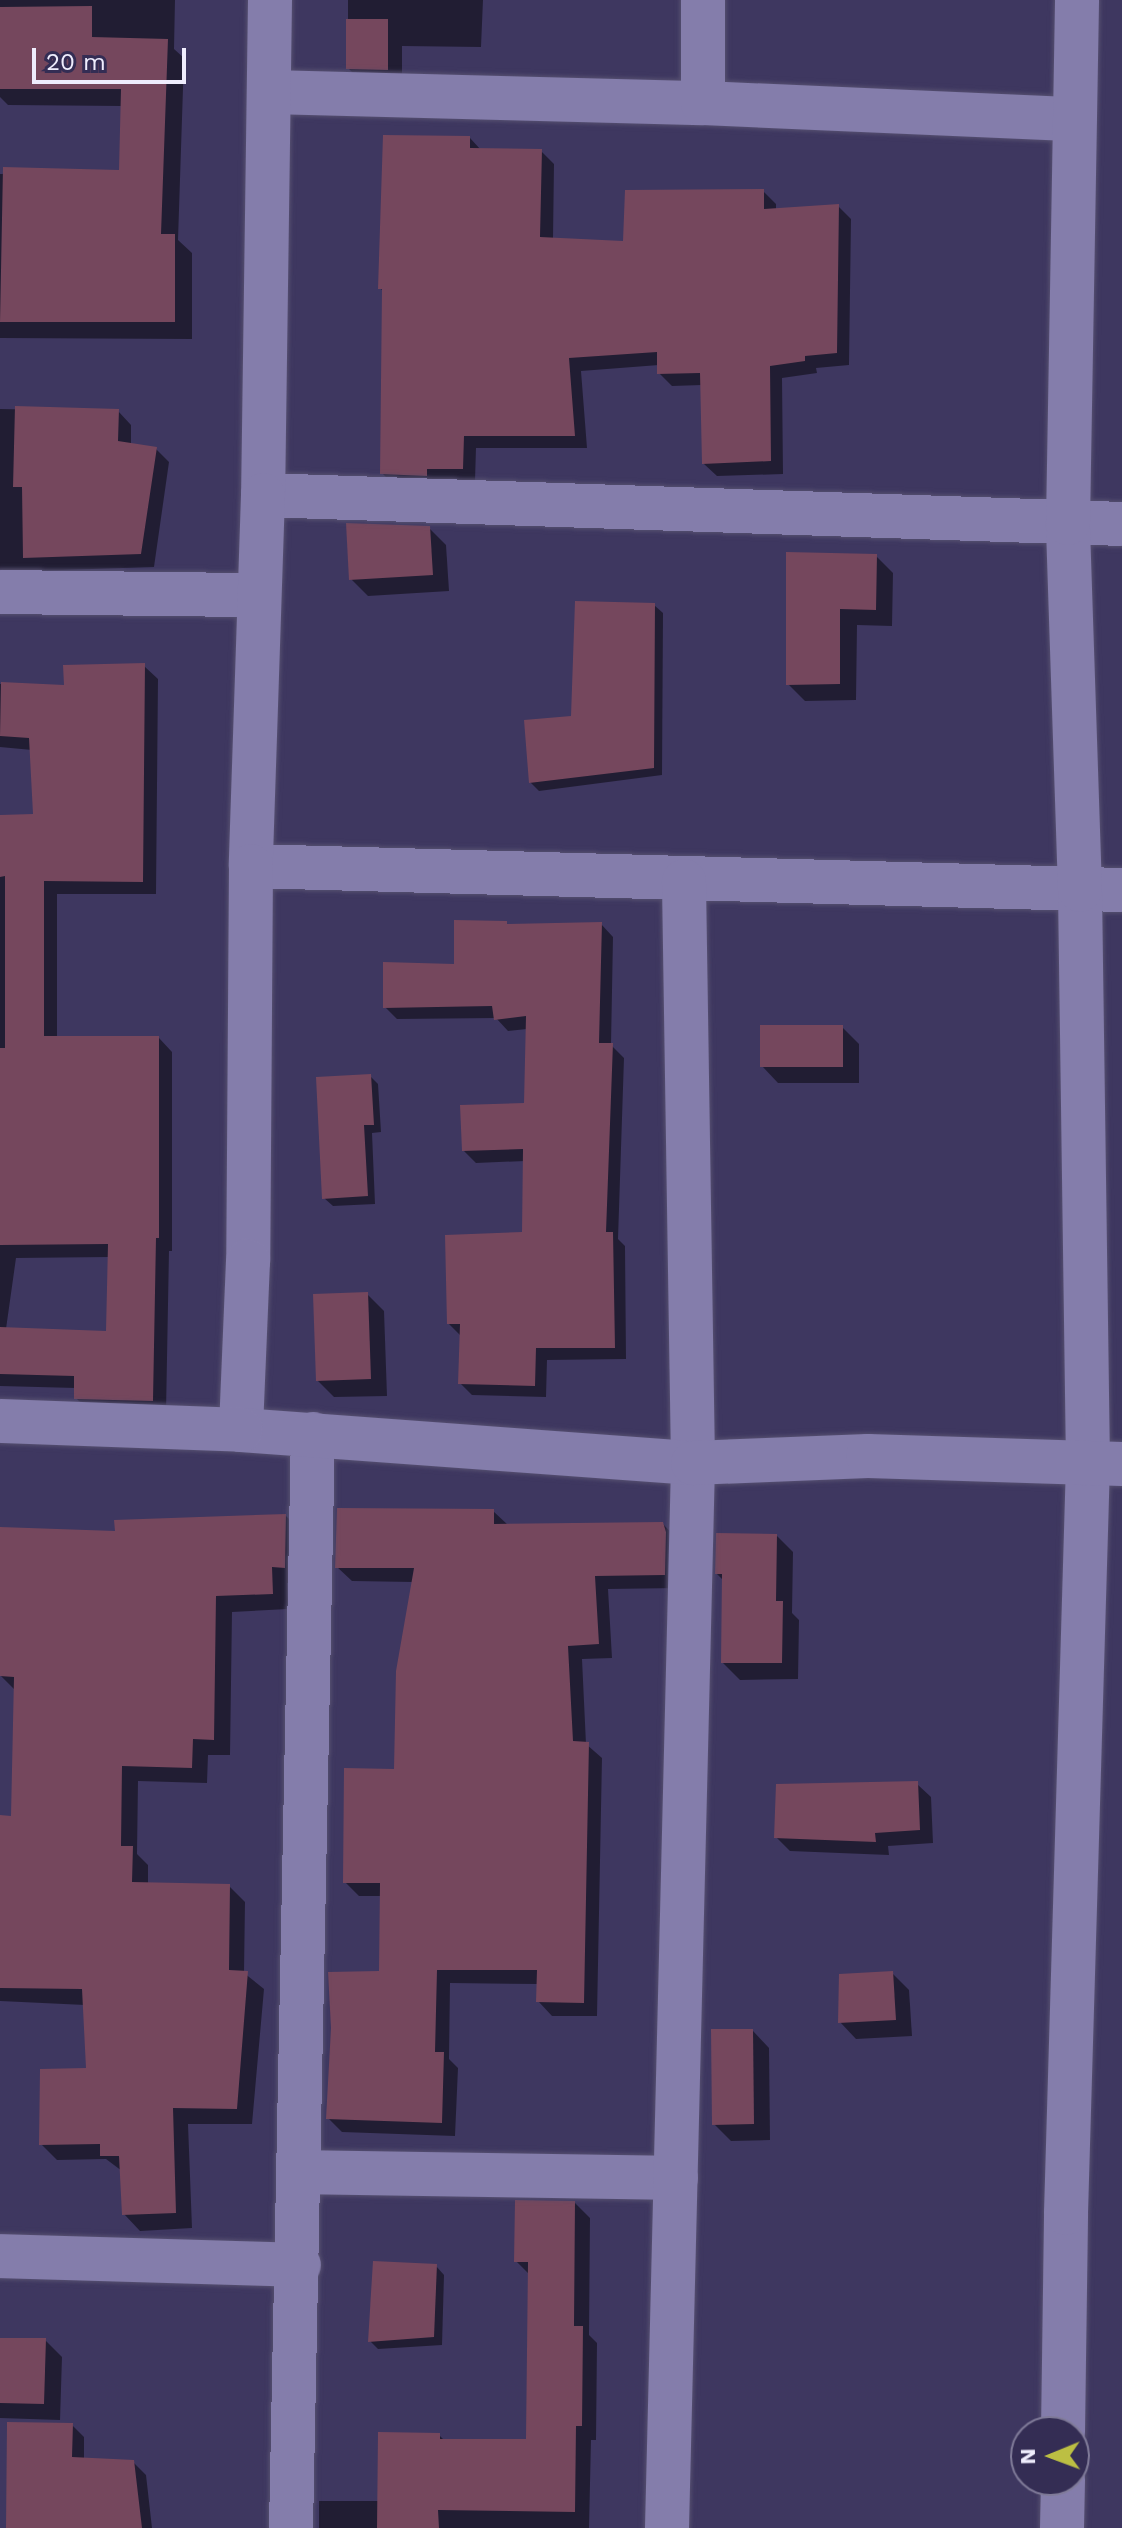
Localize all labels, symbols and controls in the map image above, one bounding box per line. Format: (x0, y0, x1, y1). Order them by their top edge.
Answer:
scale bar (36, 32, 190, 82)
text: 20 m (46, 48, 106, 76)
north arrow (1010, 2416, 1090, 2496)
text: N (1015, 2448, 1040, 2465)

